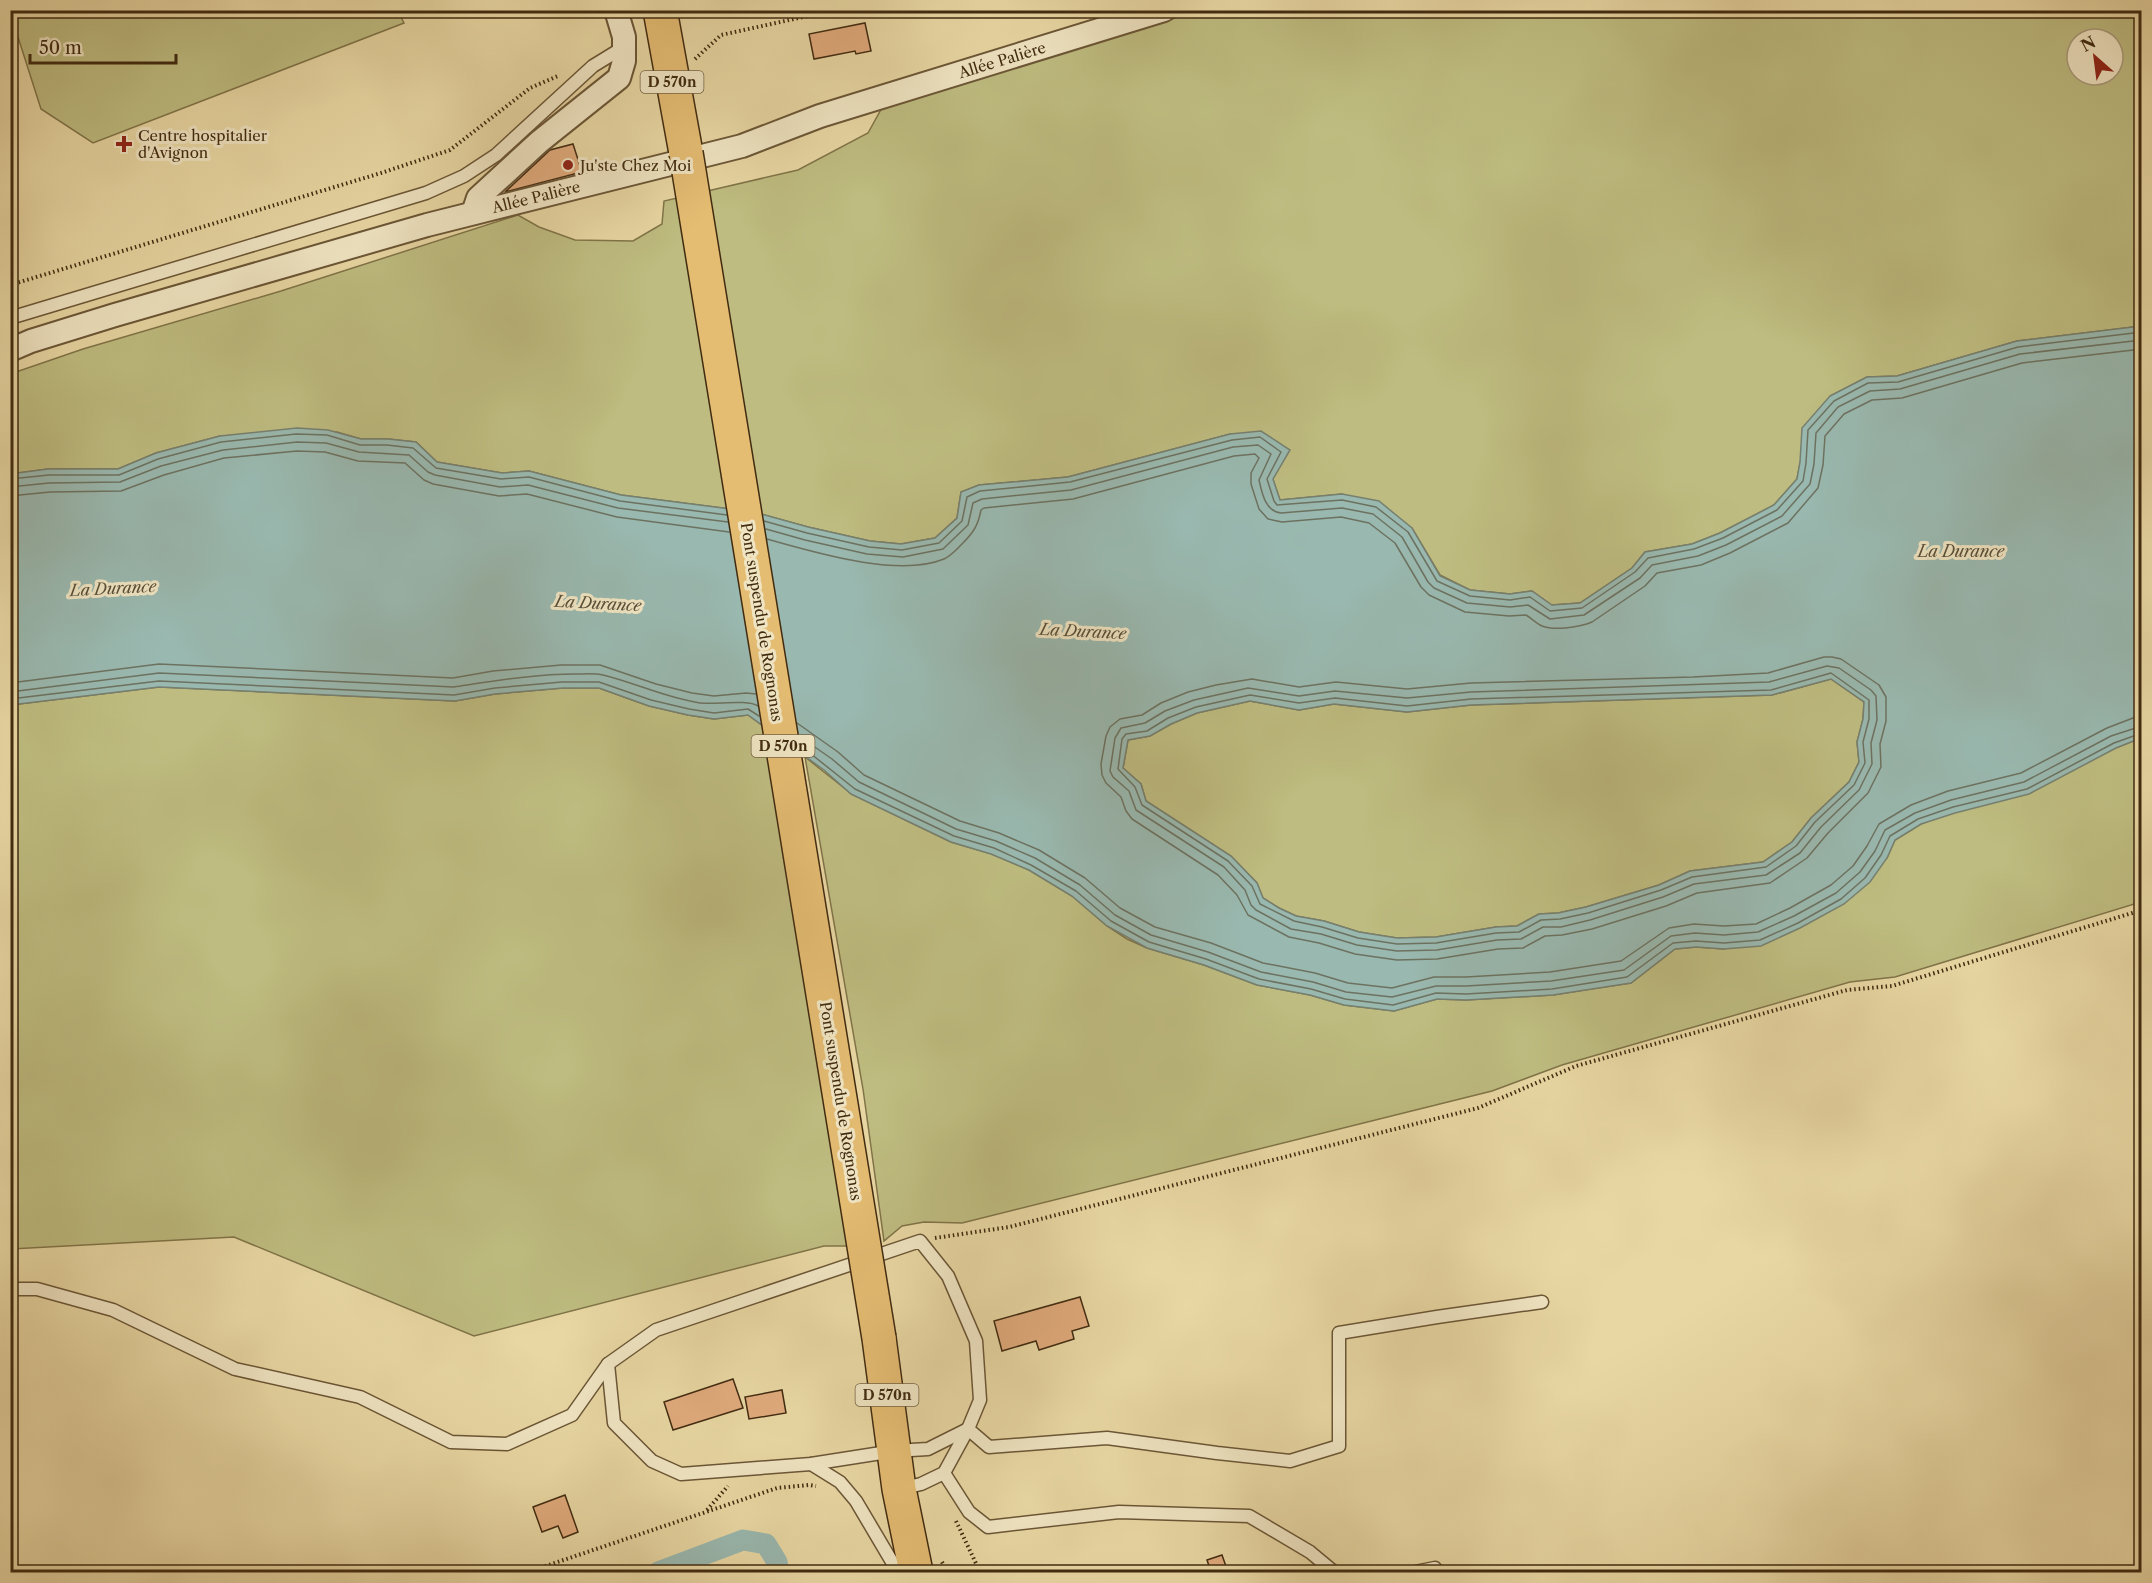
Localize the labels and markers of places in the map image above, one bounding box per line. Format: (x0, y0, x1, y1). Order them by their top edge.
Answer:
place label: Centre hospitalier d'Avignon (138, 126, 268, 162)
marker: Centre hospitalier d'Avignon (115, 135, 133, 153)
place label: Ju'ste Chez Moi (578, 156, 692, 175)
marker: Ju'ste Chez Moi (561, 158, 575, 172)

